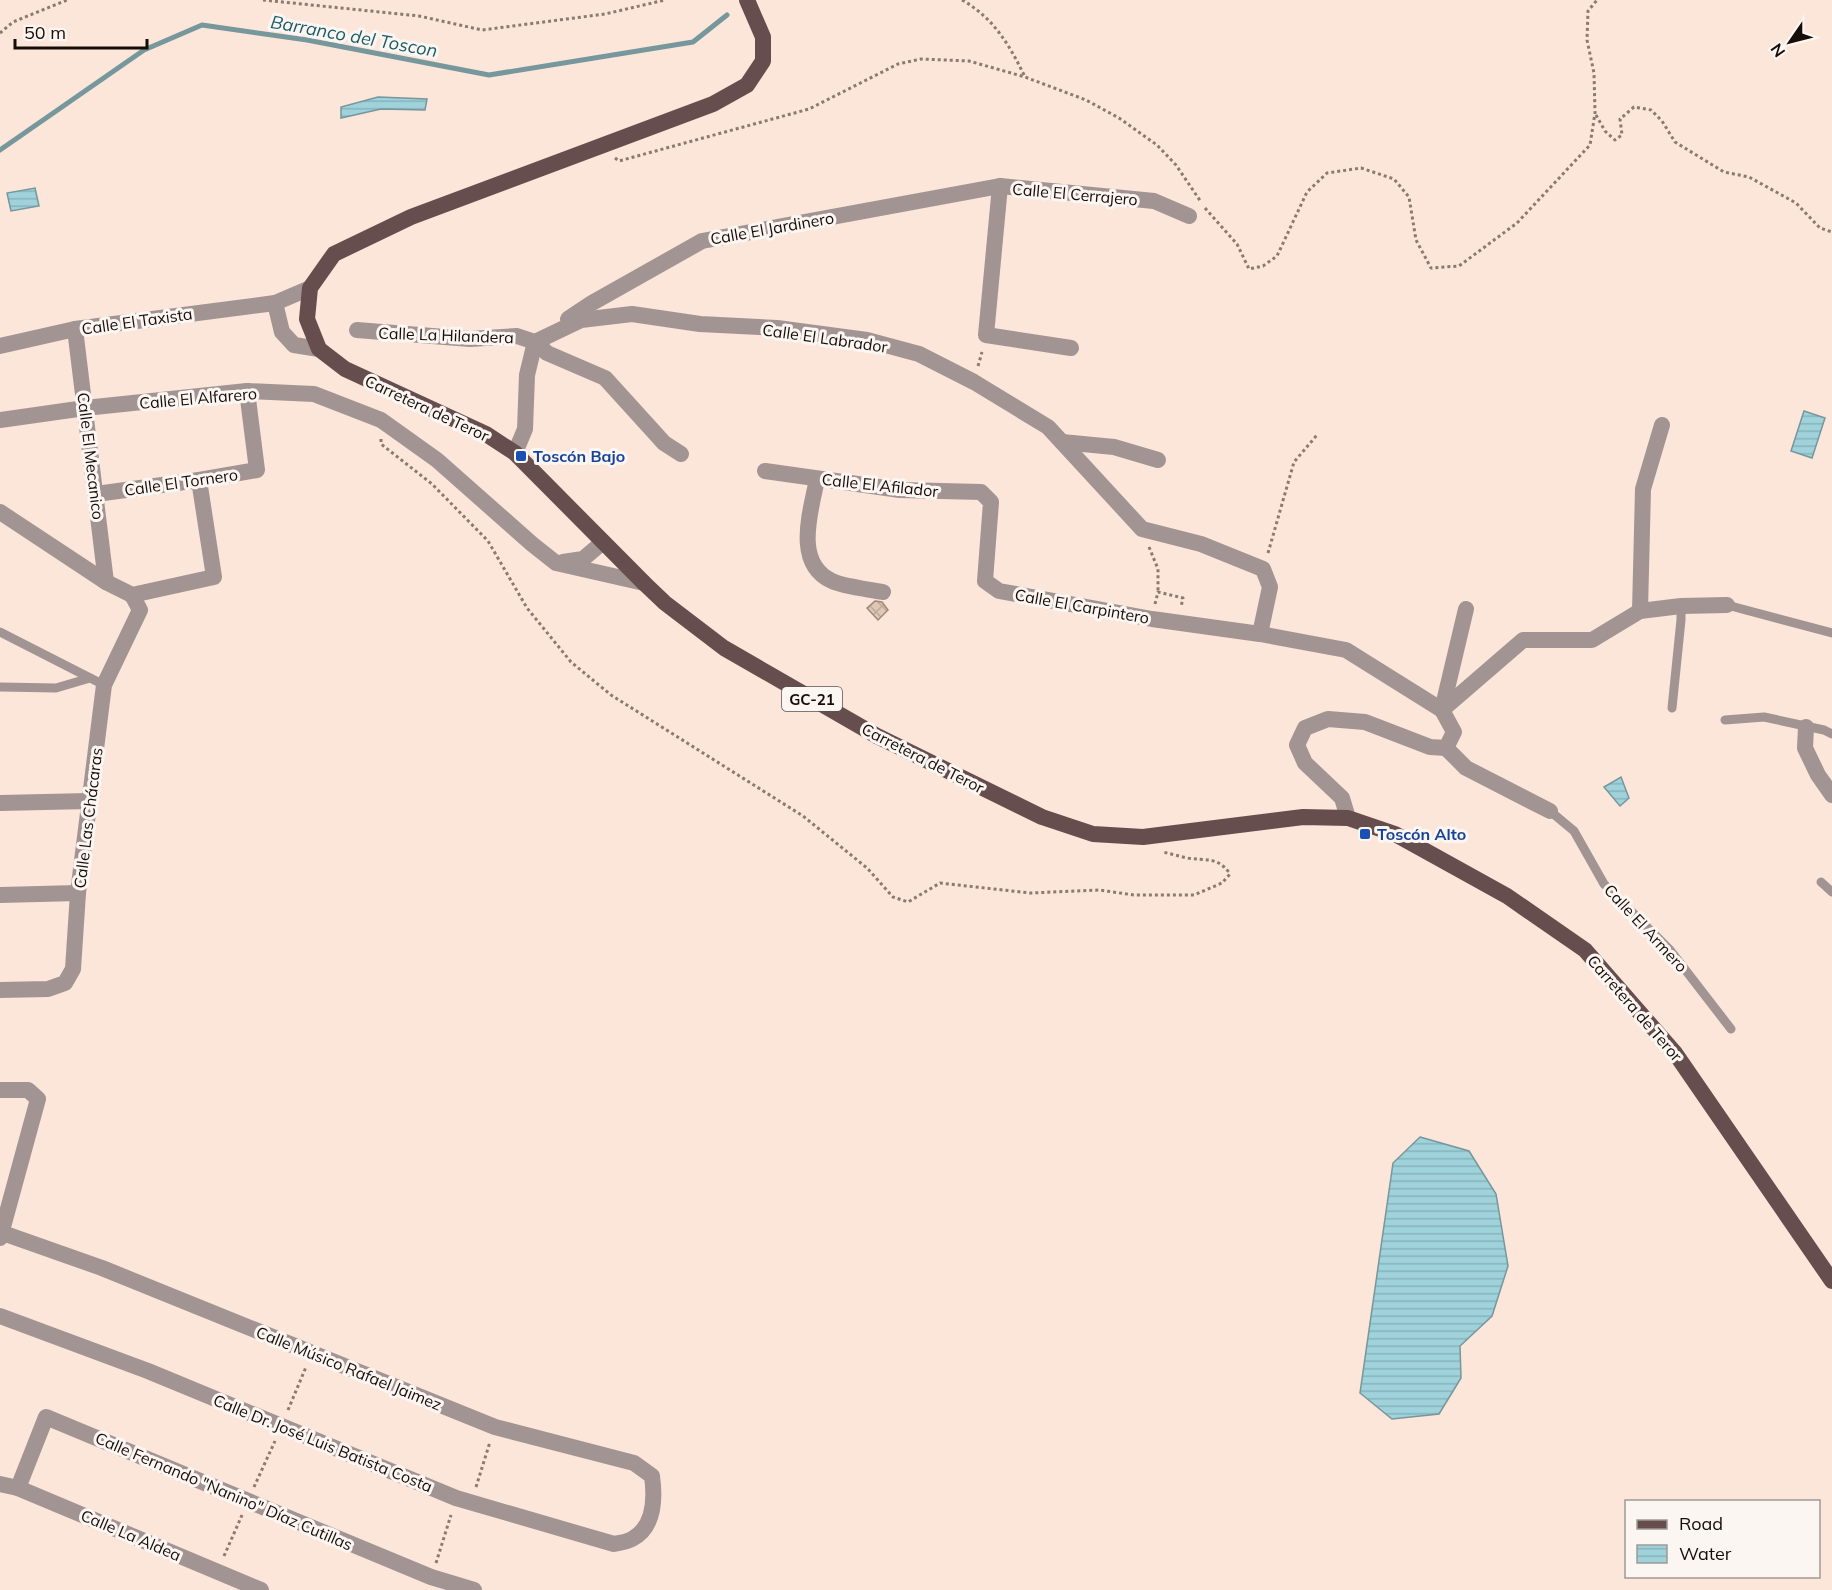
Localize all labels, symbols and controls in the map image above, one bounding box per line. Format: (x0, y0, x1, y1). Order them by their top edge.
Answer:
water label: Barranco del Toscon (269, 10, 439, 62)
scale bar (15, 12, 147, 50)
north arrow (1760, 12, 1820, 72)
text: 50 m (24, 21, 66, 44)
text: N (1766, 40, 1789, 61)
street label: Calle El Cerrajero (1011, 179, 1139, 209)
street label: Calle El Jardinero (709, 207, 835, 249)
street label: Calle El Taxista (80, 303, 194, 339)
street label: Calle El Labrador (761, 319, 889, 357)
street label: Calle La Hilandera (378, 323, 514, 347)
street label: Carretera de Teror (362, 371, 492, 446)
street label: Calle El Alfarero (138, 383, 258, 413)
street label: Calle El Mecanico (73, 391, 109, 521)
place label: Toscón Bajo (533, 446, 625, 466)
marker: Toscón Bajo (514, 449, 528, 463)
street label: Calle El Tornero (123, 464, 239, 500)
street label: Calle El Afilador (821, 469, 939, 501)
street label: Calle El Carpintero (1013, 584, 1151, 628)
road number: GC-21 (782, 687, 842, 711)
street label: Carretera de Teror (859, 719, 988, 798)
street label: Calle Las Chácaras (69, 746, 107, 890)
place label: Toscón Alto (1377, 824, 1466, 844)
marker: Toscón Alto (1358, 827, 1372, 841)
street label: Calle El Armero (1600, 880, 1692, 976)
street label: Carretera de Teror (1583, 951, 1687, 1065)
street label: Calle Músico Rafael Jaimez (253, 1322, 445, 1414)
street label: Calle Dr. José Luis Batista Costa (210, 1390, 436, 1496)
street label: Calle Fernando "Nanino" Díaz Cutillas (92, 1428, 356, 1554)
legend (1625, 1500, 1820, 1578)
street label: Calle La Aldea (78, 1505, 184, 1565)
text: Road (1679, 1512, 1723, 1535)
text: Water (1679, 1542, 1732, 1565)

